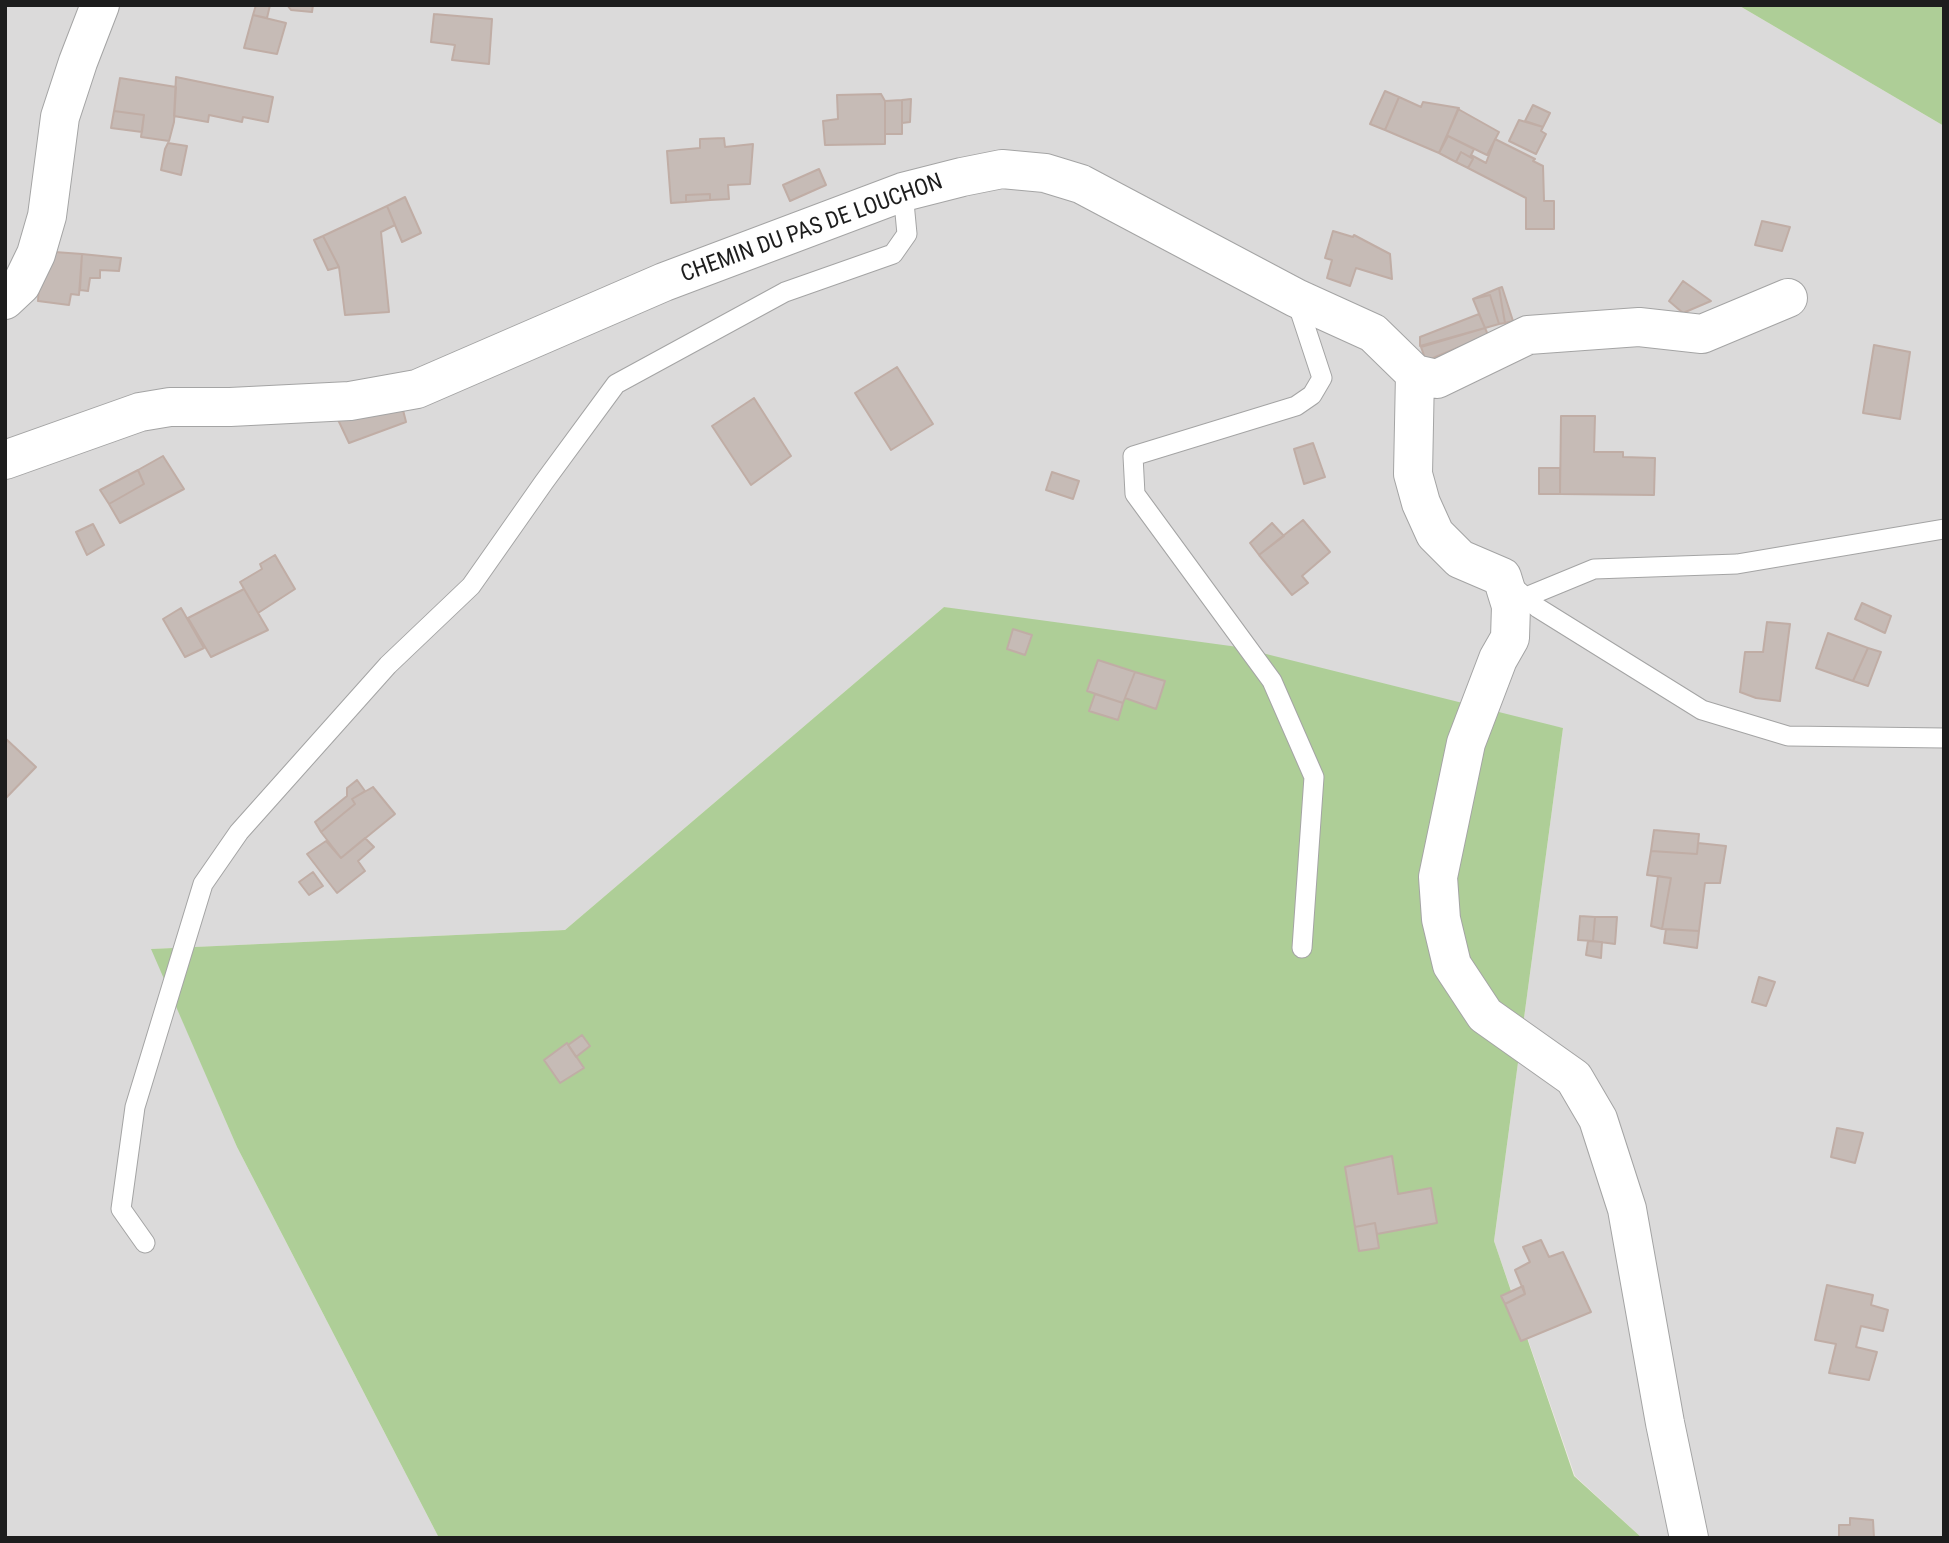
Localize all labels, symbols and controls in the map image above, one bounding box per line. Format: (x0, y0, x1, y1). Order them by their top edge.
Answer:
street label: CHEMIN DU PAS DE LOUCHON (677, 169, 947, 289)

